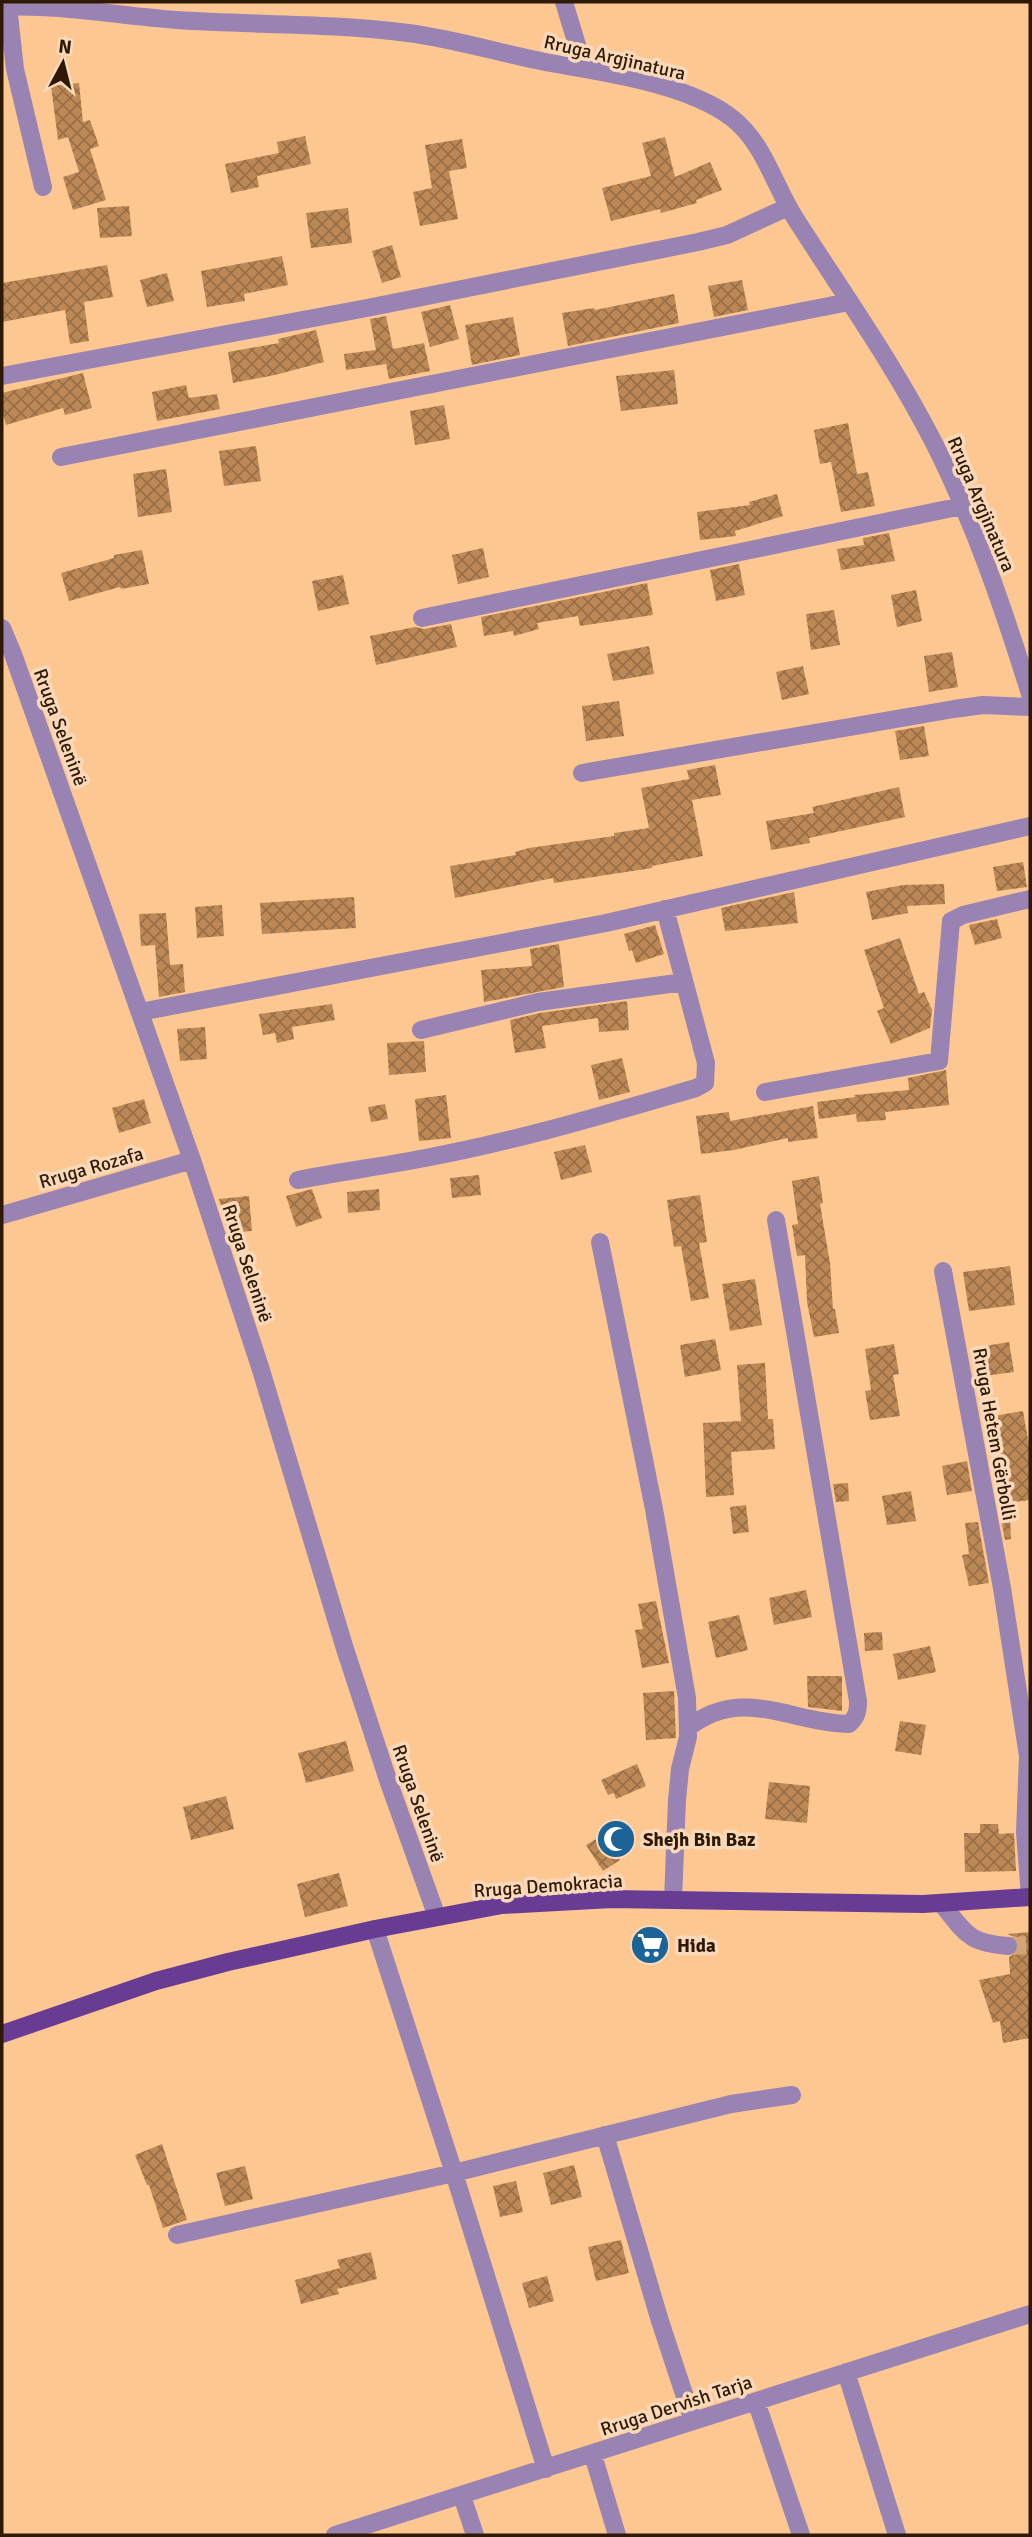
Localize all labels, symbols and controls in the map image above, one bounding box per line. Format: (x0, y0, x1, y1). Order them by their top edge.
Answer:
north arrow (28, 28, 98, 98)
street label: Rruga Argjinatura (542, 30, 688, 86)
text: N (57, 34, 73, 60)
street label: Rruga Argjinatura (942, 433, 1020, 576)
street label: Rruga Seleninë (28, 665, 92, 789)
street label: Rruga Rozafa (36, 1142, 146, 1194)
street label: Rruga Seleninë (217, 1201, 277, 1326)
street label: Rruga Hetem Gërbolli (967, 1346, 1021, 1522)
street label: Rruga Seleninë (387, 1741, 449, 1865)
mosque icon: Shejh Bin Baz (595, 1818, 637, 1860)
place label: Shejh Bin Baz (643, 1828, 756, 1852)
street label: Rruga Demokracia (473, 1869, 623, 1903)
supermarket icon: Hida (629, 1924, 671, 1966)
place label: Hida (677, 1934, 716, 1958)
street label: Rruga Dervish Tarja (597, 2370, 755, 2442)

